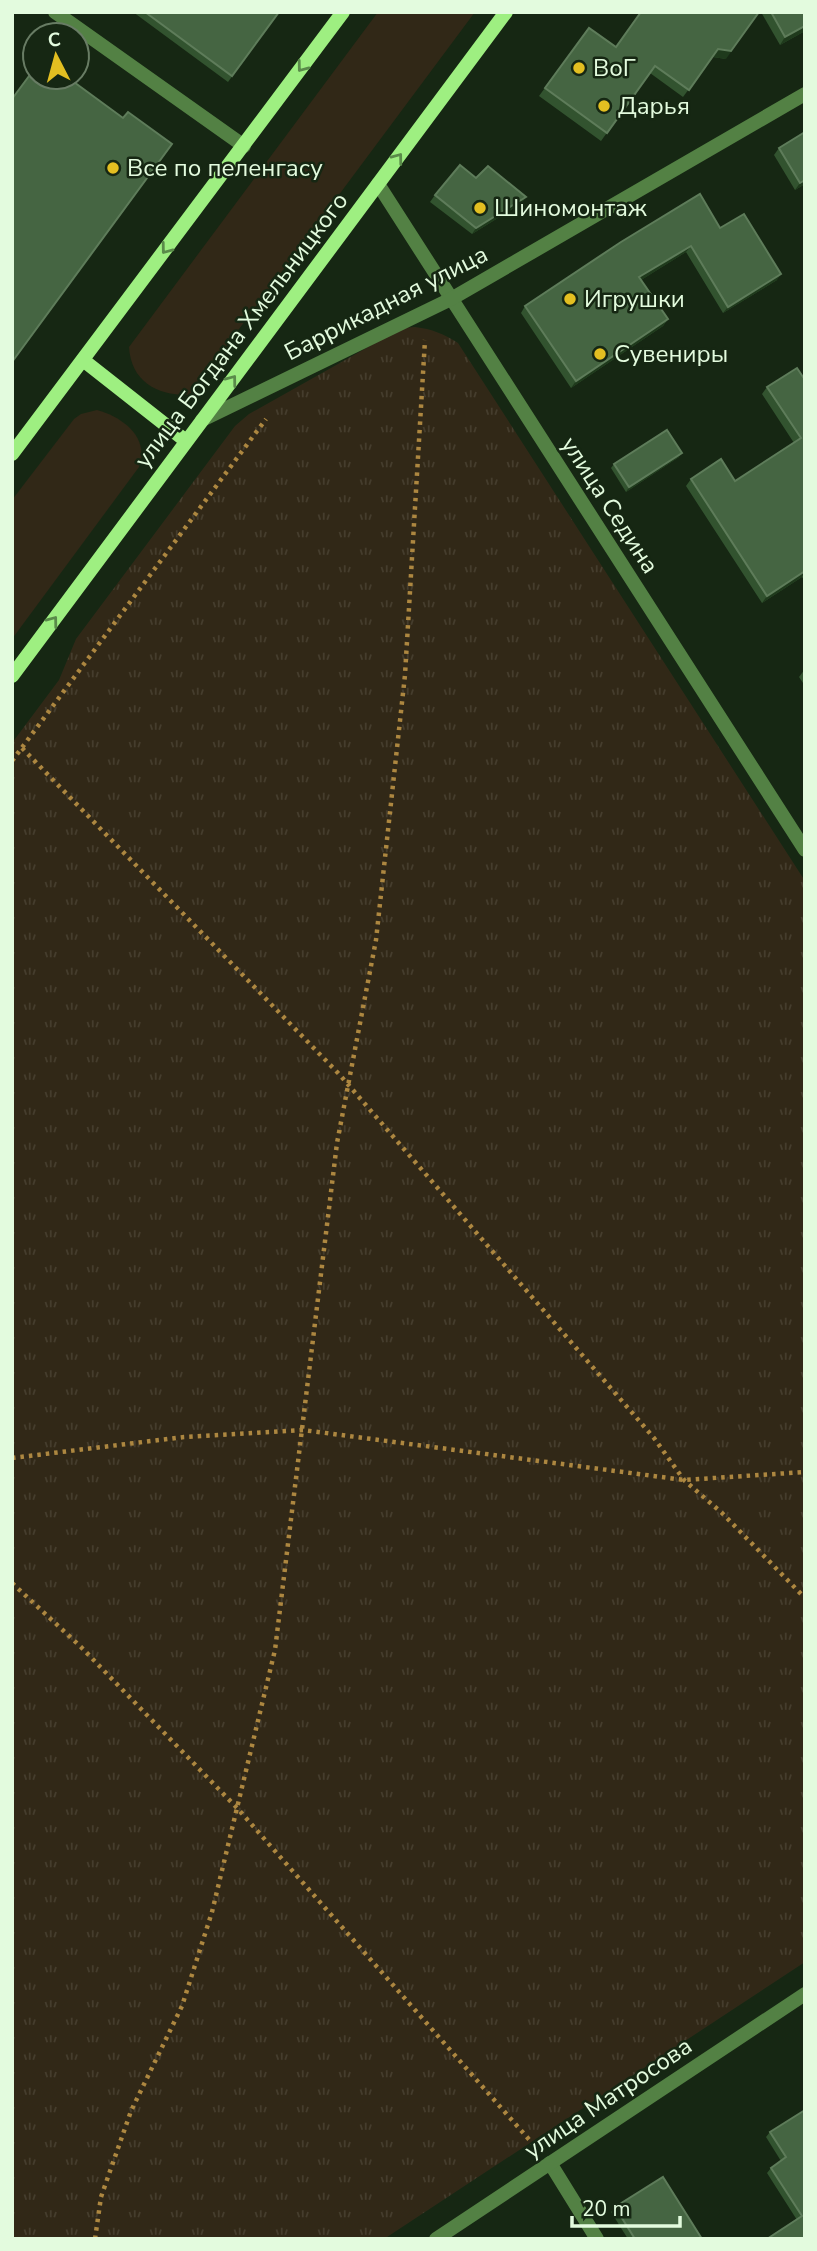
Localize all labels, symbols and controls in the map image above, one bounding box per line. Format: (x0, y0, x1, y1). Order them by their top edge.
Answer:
north arrow (21, 21, 91, 91)
text: С (47, 26, 62, 54)
place label: ВоГ (593, 52, 636, 84)
one-way arrow (298, 59, 311, 72)
marker: ВоГ (571, 60, 587, 76)
place label: Дарья (618, 90, 690, 122)
marker: Дарья (596, 98, 612, 114)
place label: Все по пеленгасу (127, 152, 323, 184)
one-way arrow (389, 153, 402, 166)
marker: Все по пеленгасу (105, 160, 121, 176)
street label: улица Богдана Хмельницкого (127, 186, 355, 474)
place label: Шиномонтаж (494, 192, 647, 224)
marker: Шиномонтаж (472, 200, 488, 216)
street label: Баррикадная улица (279, 238, 493, 368)
one-way arrow (162, 242, 175, 254)
place label: Игрушки (584, 283, 685, 315)
marker: Игрушки (562, 291, 578, 307)
place label: Сувениры (614, 338, 728, 370)
marker: Сувениры (592, 346, 608, 362)
one-way arrow (224, 375, 237, 387)
street label: улица Седина (554, 430, 666, 580)
one-way arrow (45, 616, 57, 629)
street label: улица Матросова (518, 2030, 698, 2166)
scale bar (572, 2184, 680, 2228)
text: 20 m (582, 2195, 631, 2223)

